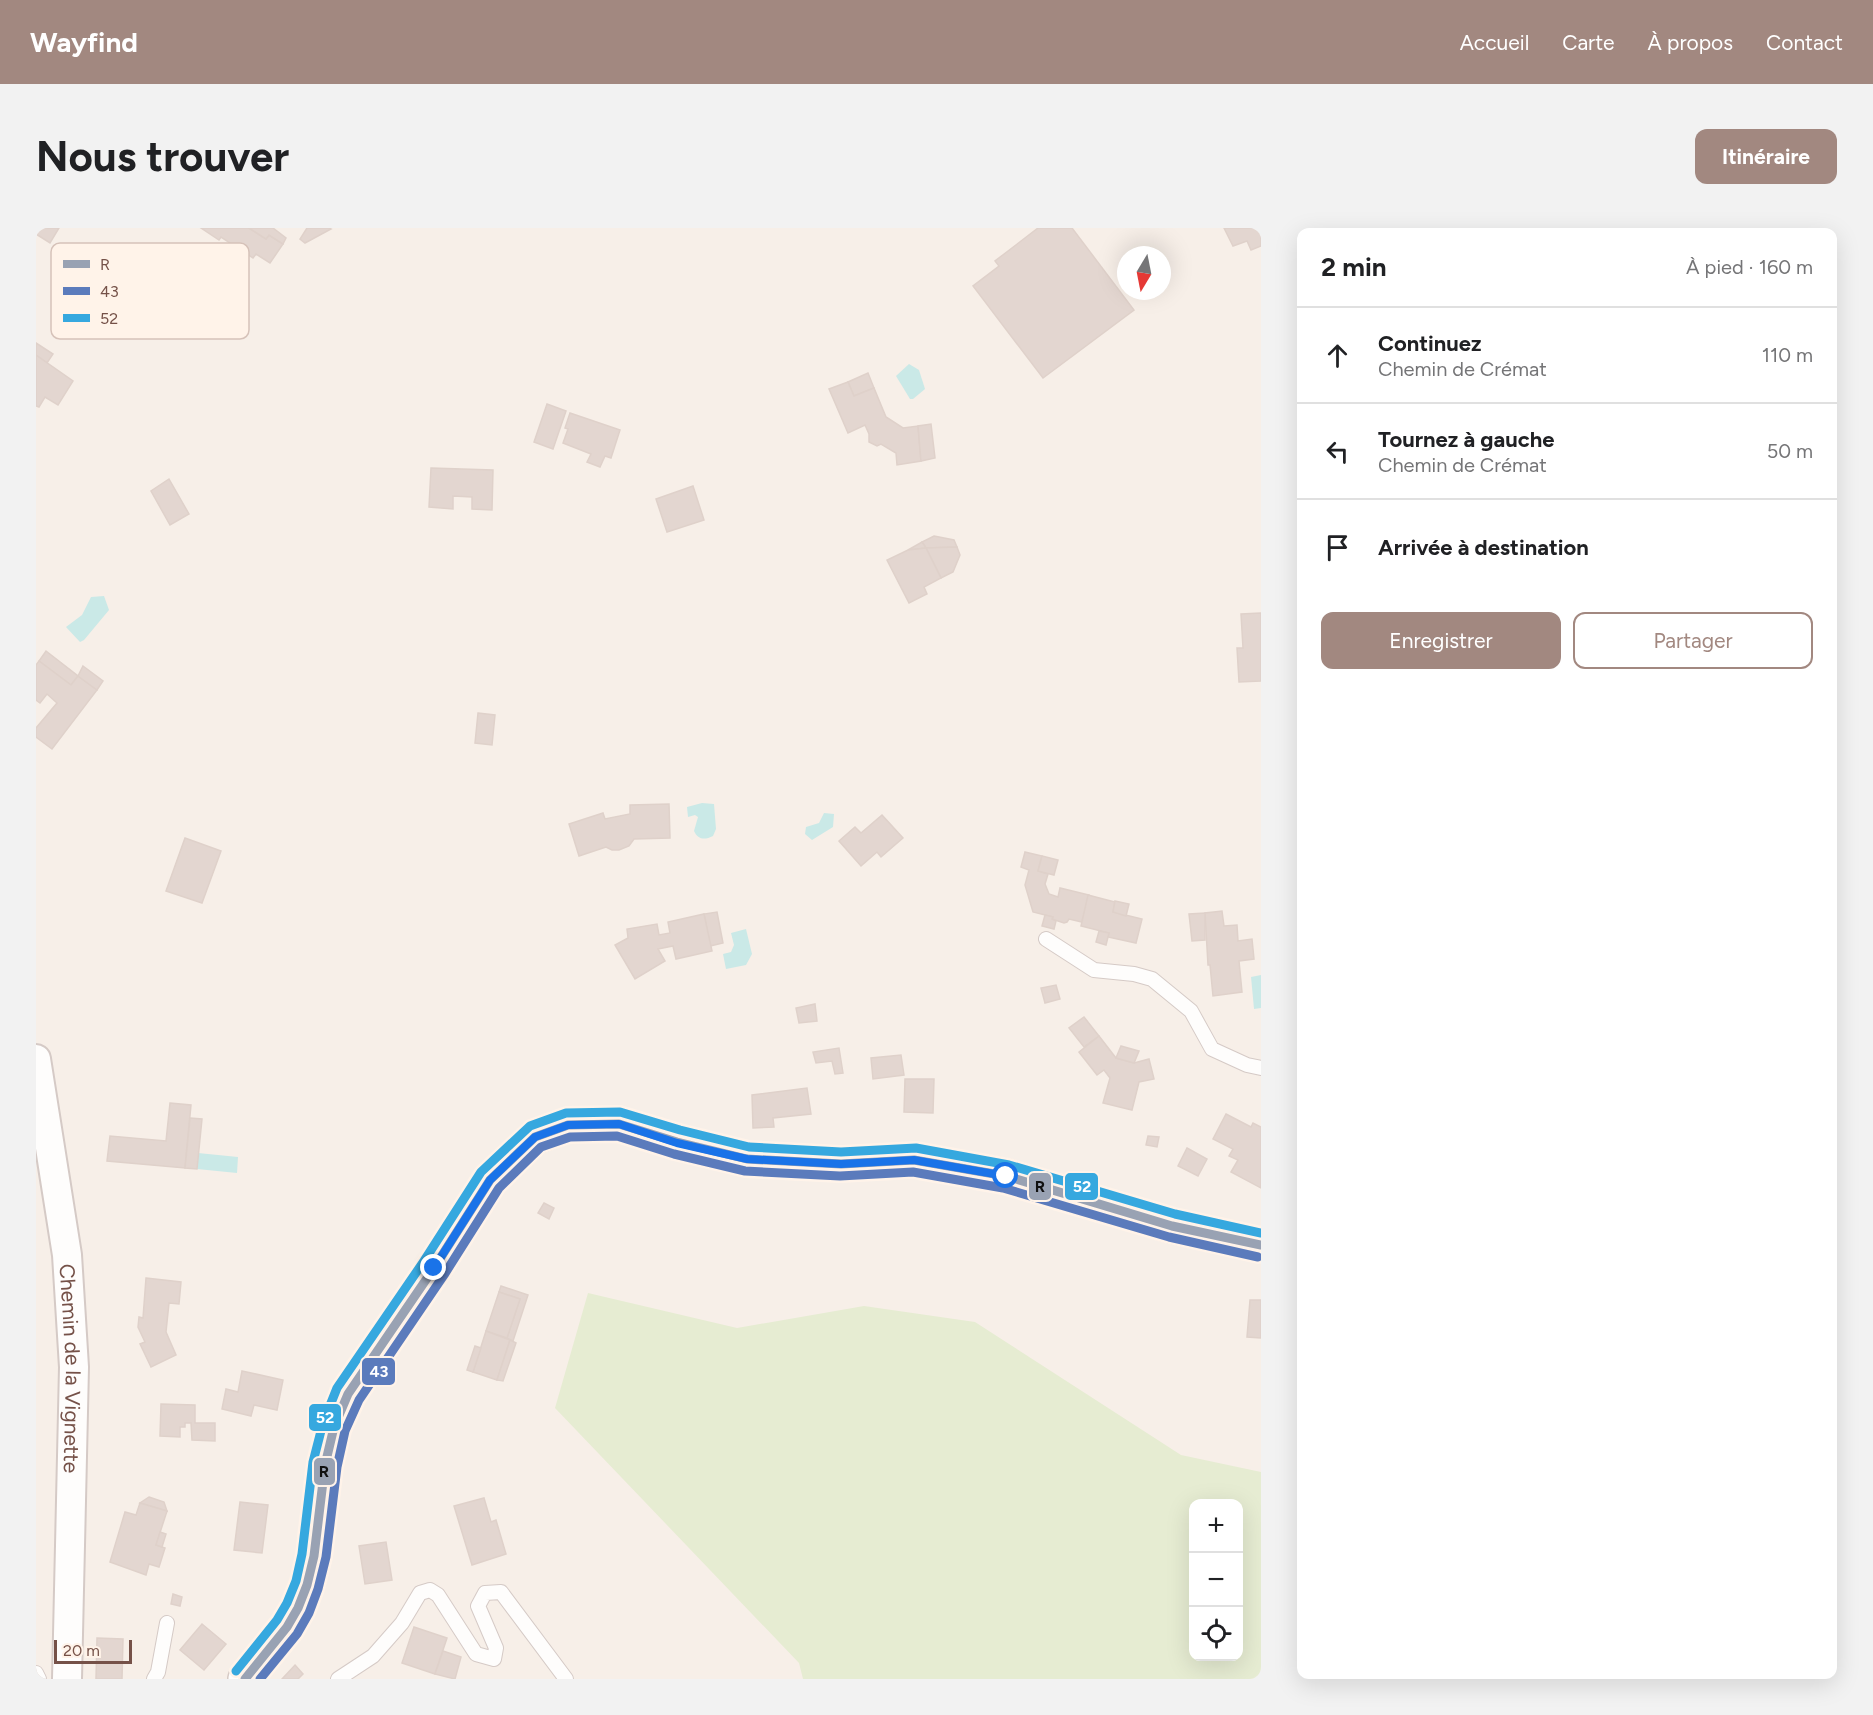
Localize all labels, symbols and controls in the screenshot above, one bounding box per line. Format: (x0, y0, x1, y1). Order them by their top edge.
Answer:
text: Wayfind (30, 25, 138, 59)
text: Accueil (1460, 30, 1529, 55)
text: Carte (1562, 30, 1615, 55)
text: À propos (1648, 30, 1733, 55)
text: Contact (1766, 30, 1843, 55)
button: Itinéraire (1695, 129, 1837, 184)
text: Nous trouver (36, 131, 289, 182)
legend (51, 243, 249, 339)
north arrow (1117, 246, 1171, 300)
text: 2 min (1321, 251, 1387, 283)
text: R (100, 255, 110, 274)
text: À pied · 160 m (1686, 255, 1813, 279)
text: 43 (100, 282, 119, 301)
text: 52 (100, 309, 118, 328)
text: Continuez (1378, 330, 1482, 357)
icon: ahead (1321, 339, 1354, 372)
text: 110 m (1762, 343, 1813, 367)
text: Chemin de Crémat (1378, 357, 1547, 381)
text: Tournez à gauche (1378, 426, 1554, 453)
icon: left (1321, 435, 1354, 468)
text: 50 m (1767, 439, 1813, 463)
text: Chemin de Crémat (1378, 453, 1547, 477)
icon: arrive (1321, 531, 1354, 564)
text: Arrivée à destination (1378, 534, 1589, 561)
button: Enregistrer (1321, 612, 1561, 669)
button: Partager (1573, 612, 1813, 669)
route start (992, 1162, 1018, 1188)
line badge: R (1028, 1172, 1052, 1201)
line badge: 52 (1064, 1172, 1099, 1201)
text: R (1035, 1177, 1045, 1196)
text: 52 (1073, 1177, 1091, 1196)
route end (420, 1254, 446, 1280)
street label: Chemin de la Vignette (55, 1263, 87, 1473)
line badge: 43 (361, 1357, 396, 1386)
text: 43 (369, 1362, 389, 1381)
line badge: 52 (308, 1403, 342, 1432)
text: 52 (316, 1408, 334, 1427)
line badge: R (313, 1457, 336, 1486)
text: R (319, 1462, 329, 1481)
map controls (1189, 1499, 1243, 1661)
button: + (1189, 1499, 1243, 1553)
button: − (1189, 1553, 1243, 1607)
button: locate (1189, 1607, 1243, 1661)
scale bar (54, 1637, 132, 1664)
text: 20 m (63, 1641, 100, 1660)

